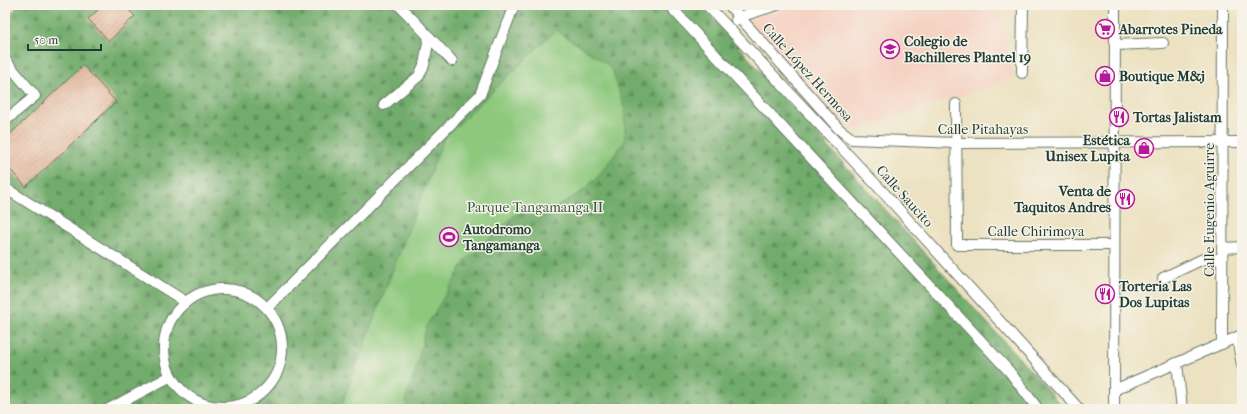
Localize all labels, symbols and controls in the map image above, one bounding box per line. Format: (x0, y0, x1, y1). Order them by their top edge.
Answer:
supermarket icon: Abarrotes Pineda (1094, 18, 1116, 40)
street label: Calle López Hermosa (759, 19, 857, 126)
place label: Abarrotes Pineda (1118, 21, 1223, 38)
scale bar (28, 26, 101, 52)
text: 50 m (34, 33, 58, 47)
place label: Colegio de Bachilleres Plantel 19 (904, 33, 1031, 66)
school or university icon: Colegio de Bachilleres Plantel 19 (879, 38, 901, 60)
shop icon: Boutique M&j (1094, 65, 1116, 87)
place label: Boutique M&j (1119, 68, 1205, 85)
restaurant icon: Tortas Jalistam (1108, 106, 1130, 128)
place label: Tortas Jalistam (1132, 109, 1222, 126)
street label: Calle Pitahayas (938, 121, 1028, 138)
place label: Estética Unisex Lupita (1044, 132, 1131, 165)
shop icon: Estética Unisex Lupita (1133, 137, 1155, 159)
street label: Calle Eugenio Aguirre (1201, 143, 1218, 277)
street label: Calle Saucito (872, 162, 937, 231)
place label: Venta de Taquitos Andres (1013, 183, 1112, 216)
restaurant icon: Venta de Taquitos Andres (1114, 188, 1136, 210)
park label: Parque Tangamanga II (467, 199, 604, 216)
place label: Autodromo Tangamanga (462, 221, 541, 254)
street label: Calle Chirimoya (988, 223, 1085, 240)
sports icon: Autodromo Tangamanga (438, 226, 460, 248)
place label: Torteria Las Dos Lupitas (1118, 278, 1193, 311)
restaurant icon: Torteria Las Dos Lupitas (1094, 283, 1116, 305)

